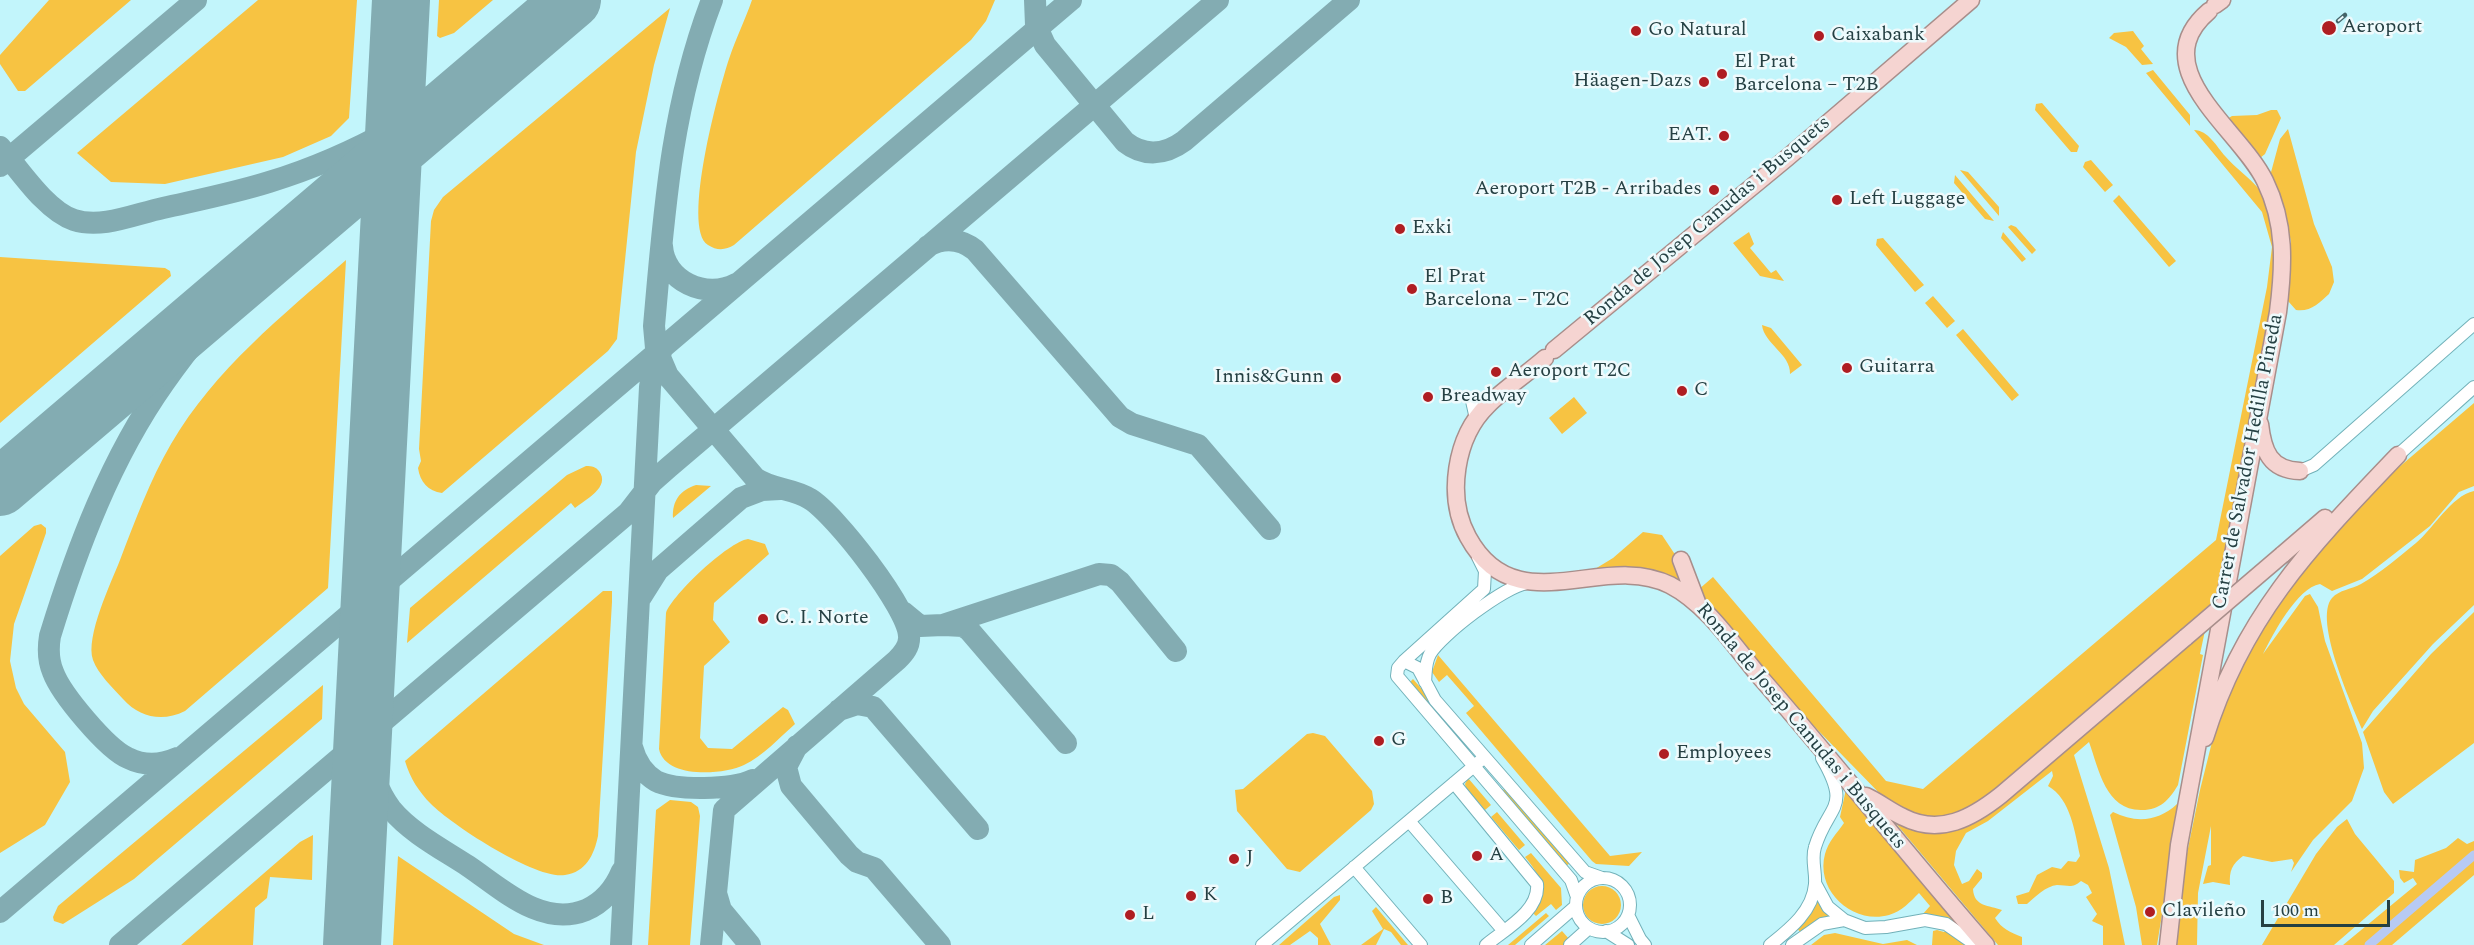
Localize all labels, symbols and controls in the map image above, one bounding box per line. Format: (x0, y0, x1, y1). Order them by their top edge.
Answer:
place label: Aeroport (2342, 16, 2422, 40)
place label: Go Natural (1648, 19, 1747, 43)
marker: Aeroport (2320, 19, 2338, 37)
marker: Go Natural (1629, 24, 1643, 38)
place label: Caixabank (1831, 24, 1925, 48)
marker: Caixabank (1812, 29, 1826, 43)
place label: El Prat Barcelona – T2B (1734, 51, 1879, 98)
marker: El Prat Barcelona – T2B (1715, 67, 1729, 81)
place label: Häagen-Dazs (1573, 70, 1692, 94)
marker: Häagen-Dazs (1697, 75, 1711, 89)
street label: Ronda de Josep Canudas i Busquets (1580, 112, 1836, 332)
place label: EAT. (1668, 124, 1712, 148)
marker: EAT. (1717, 129, 1731, 143)
place label: Aeroport T2B - Arribades (1475, 178, 1702, 202)
marker: Aeroport T2B - Arribades (1707, 183, 1721, 197)
place label: Left Luggage (1849, 188, 1965, 212)
marker: Left Luggage (1830, 193, 1844, 207)
place label: Exki (1412, 217, 1452, 241)
marker: Exki (1393, 222, 1407, 236)
place label: El Prat Barcelona – T2C (1424, 266, 1570, 313)
marker: El Prat Barcelona – T2C (1405, 282, 1419, 296)
street label: Carrer de Salvador Hedilla Pineda (2209, 312, 2289, 612)
place label: Guitarra (1859, 356, 1935, 380)
place label: Aeroport T2C (1508, 360, 1631, 384)
marker: Guitarra (1840, 361, 1854, 375)
marker: Aeroport T2C (1489, 365, 1503, 379)
place label: Innis&Gunn (1214, 366, 1324, 390)
marker: Innis&Gunn (1329, 371, 1343, 385)
place label: C (1694, 379, 1709, 403)
marker: C (1675, 384, 1689, 398)
place label: Breadway (1440, 385, 1526, 409)
marker: Breadway (1421, 390, 1435, 404)
street label: Ronda de Josep Canudas i Busquets (1690, 599, 1910, 855)
place label: C. I. Norte (775, 607, 869, 631)
marker: C. I. Norte (756, 612, 770, 626)
place label: G (1391, 729, 1406, 753)
marker: G (1372, 734, 1386, 748)
place label: Employees (1676, 742, 1772, 766)
marker: Employees (1657, 747, 1671, 761)
place label: A (1489, 844, 1504, 868)
place label: J (1246, 847, 1254, 871)
marker: A (1470, 849, 1484, 863)
marker: J (1227, 852, 1241, 866)
place label: K (1203, 884, 1217, 908)
place label: B (1440, 887, 1453, 911)
scale bar (2264, 888, 2393, 926)
marker: K (1184, 889, 1198, 903)
marker: B (1421, 892, 1435, 906)
text: 100 m (2272, 897, 2319, 924)
place label: Clavileño (2162, 900, 2246, 924)
place label: L (1142, 903, 1155, 927)
marker: Clavileño (2143, 905, 2157, 919)
marker: L (1123, 908, 1137, 922)

